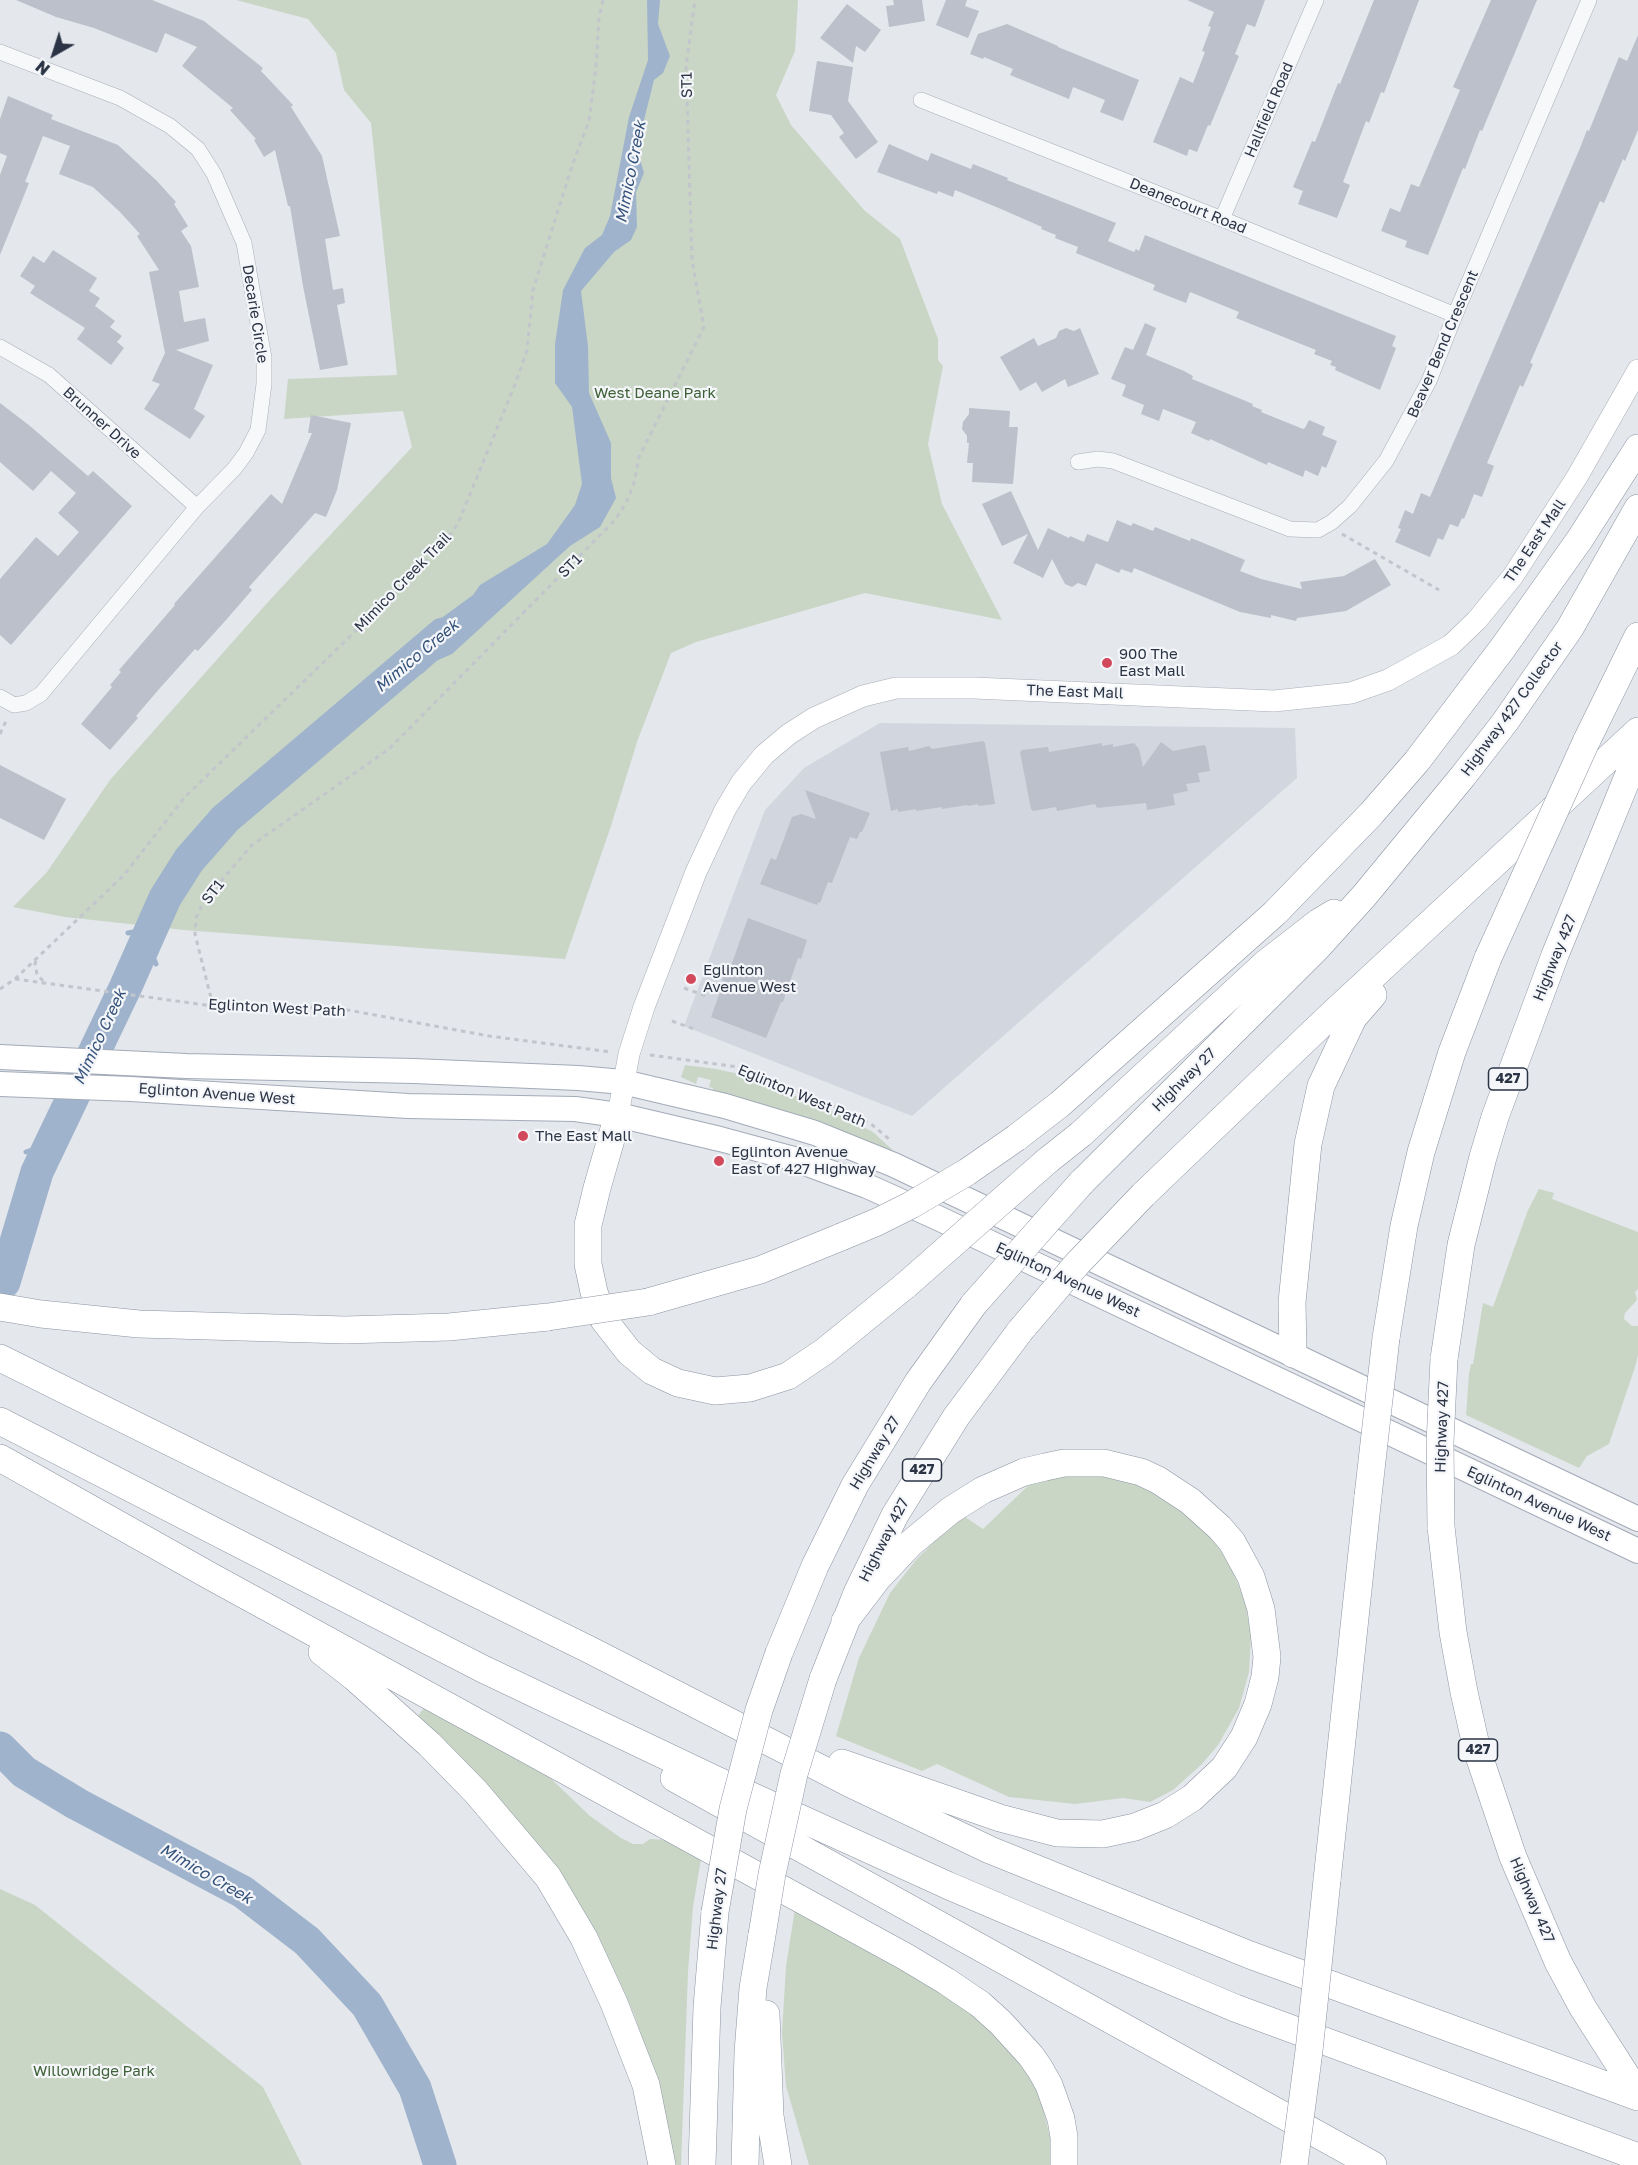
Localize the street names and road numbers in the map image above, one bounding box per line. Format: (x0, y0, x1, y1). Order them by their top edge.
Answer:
street label: Hallfield Road (1241, 60, 1297, 160)
street label: ST1 (678, 72, 696, 98)
street label: Deanecourt Road (1127, 174, 1249, 238)
street label: Decarie Circle (238, 263, 272, 365)
street label: Beaver Bend Crescent (1404, 267, 1482, 421)
street label: Brunner Drive (59, 383, 145, 463)
street label: The East Mall (1500, 496, 1570, 586)
street label: Mimico Creek Trail (351, 528, 455, 636)
street label: ST1 (554, 550, 586, 582)
street label: Highway 427 Collector (1457, 638, 1567, 780)
street label: The East Mall (1026, 681, 1124, 703)
street label: ST1 (198, 876, 228, 908)
street label: Highway 427 (1529, 912, 1581, 1004)
street label: Eglinton West Path (208, 995, 346, 1021)
street label: Highway 27 (1148, 1044, 1220, 1116)
street label: Eglinton West Path (735, 1061, 869, 1131)
road number: 427 (1488, 1068, 1528, 1090)
street label: Eglinton Avenue West (138, 1080, 296, 1108)
street label: Eglinton Avenue West (993, 1239, 1143, 1321)
street label: Highway 427 (1431, 1381, 1453, 1473)
street label: Highway 27 (846, 1413, 904, 1493)
road number: 427 (902, 1459, 942, 1481)
street label: Eglinton Avenue West (1464, 1463, 1614, 1545)
street label: Highway 427 (855, 1495, 913, 1585)
road number: 427 (1458, 1739, 1498, 1761)
street label: Highway 427 (1506, 1854, 1558, 1946)
street label: Highway 27 (703, 1867, 731, 1951)

